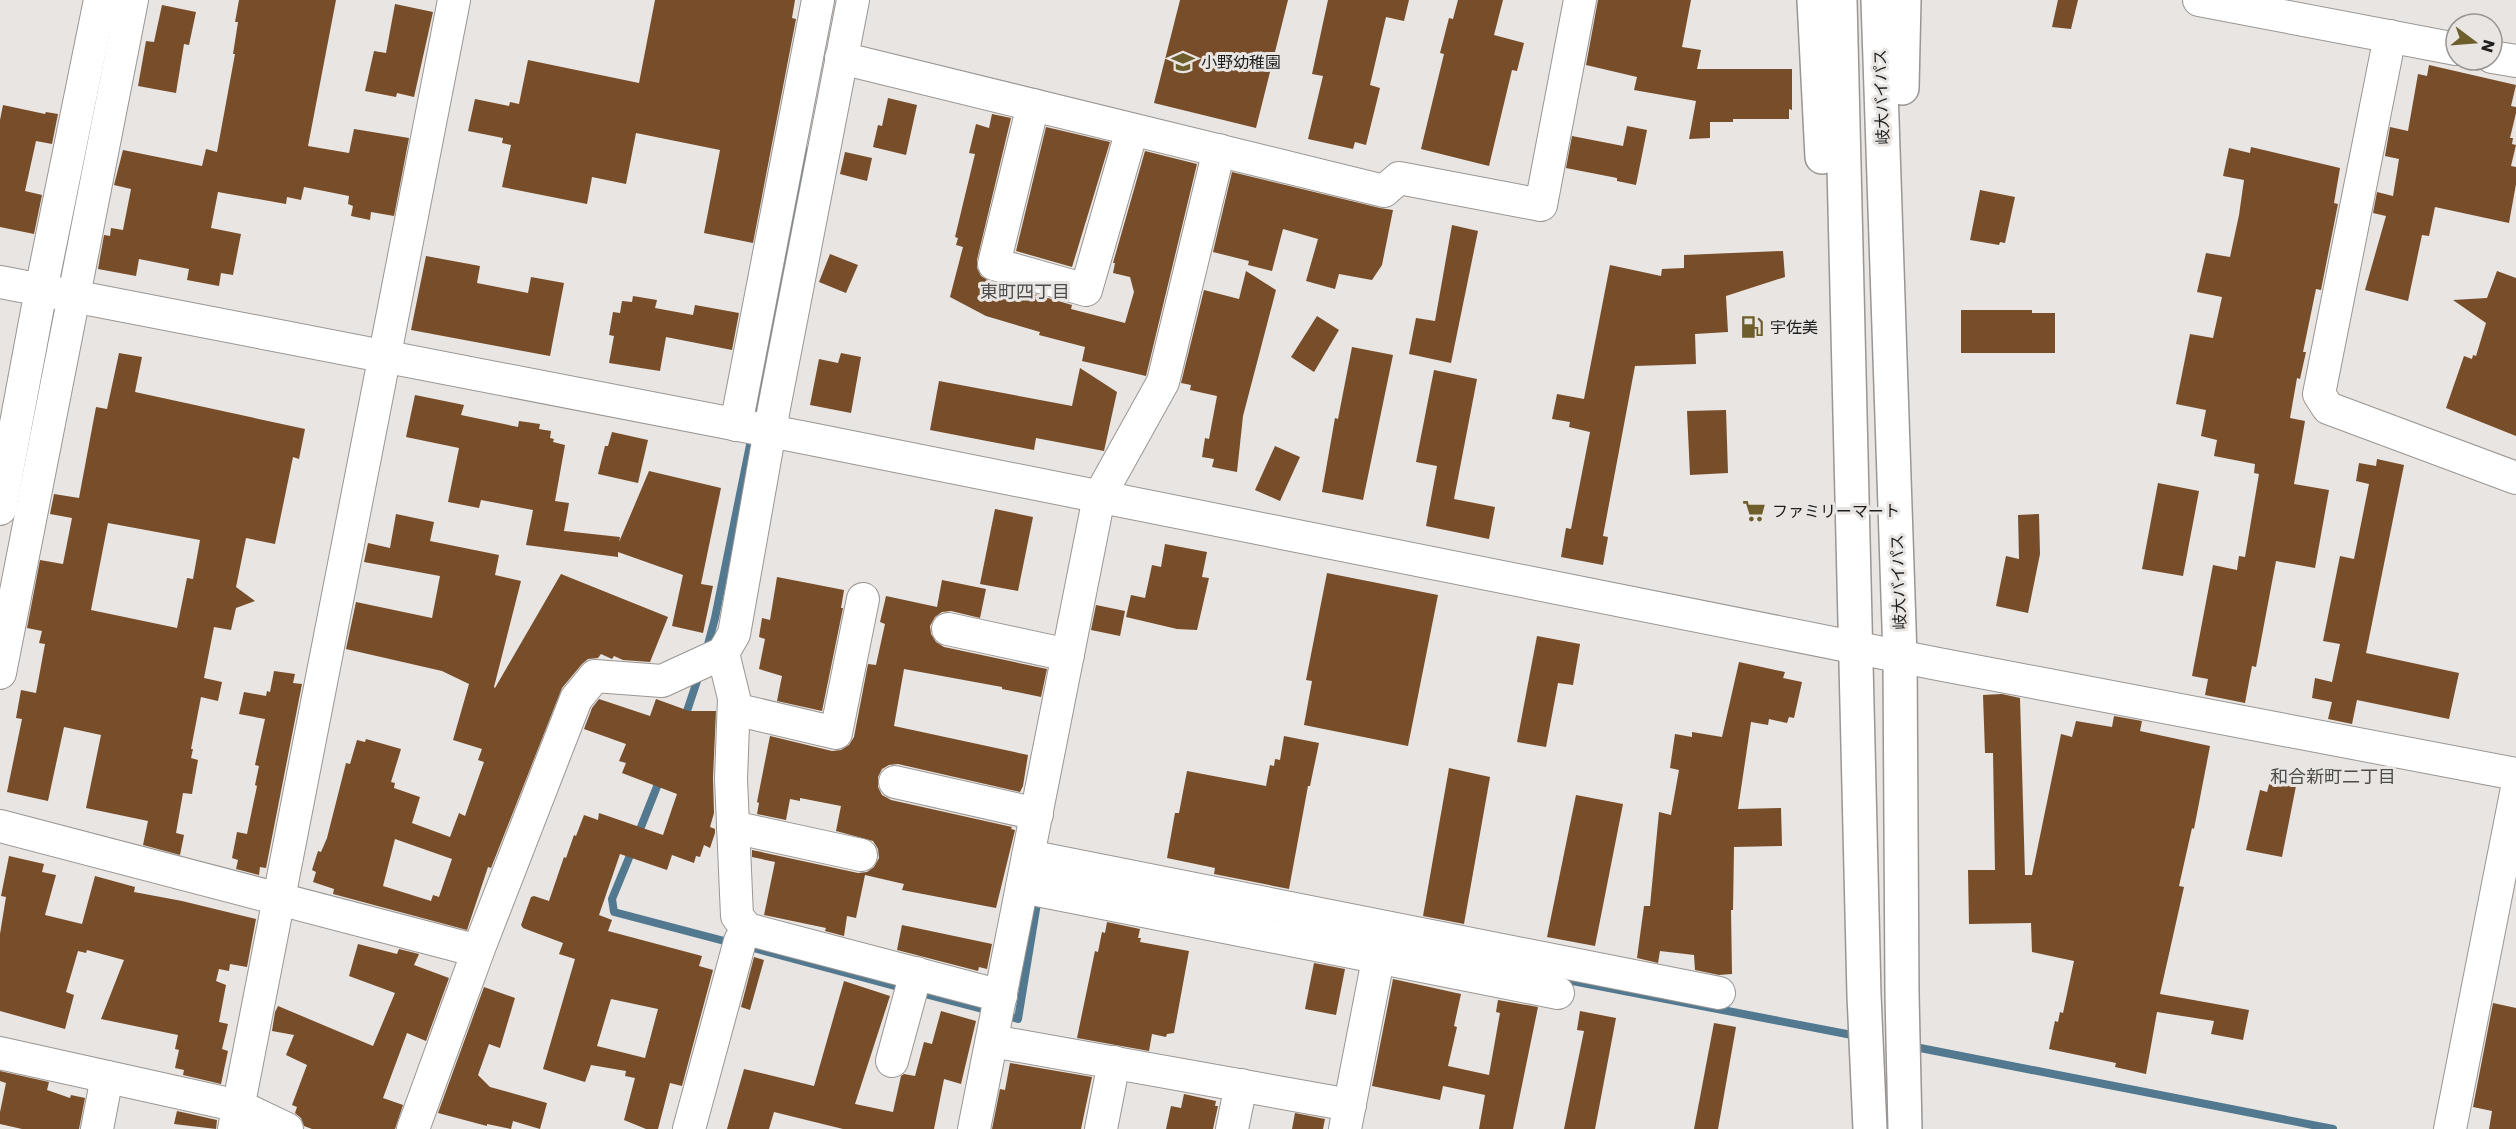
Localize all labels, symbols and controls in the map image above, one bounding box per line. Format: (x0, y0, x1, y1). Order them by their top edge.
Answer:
north arrow (2444, 12, 2504, 72)
text: N (2475, 37, 2501, 55)
school or university icon: 小野幼稚園 (1170, 49, 1196, 75)
street label: 岐大バイパス (1868, 49, 1895, 145)
place label: 小野幼稚園 (1201, 51, 1281, 74)
district label: 東町四丁目 (980, 279, 1070, 304)
fuel station icon: 宇佐美 (1739, 314, 1765, 340)
place label: 宇佐美 (1770, 316, 1818, 339)
supermarket icon: ファミリーマート (1741, 498, 1767, 524)
place label: ファミリーマート (1772, 500, 1900, 523)
street label: 岐大バイパス (1885, 534, 1912, 630)
district label: 和合新町二丁目 (2270, 764, 2396, 789)

